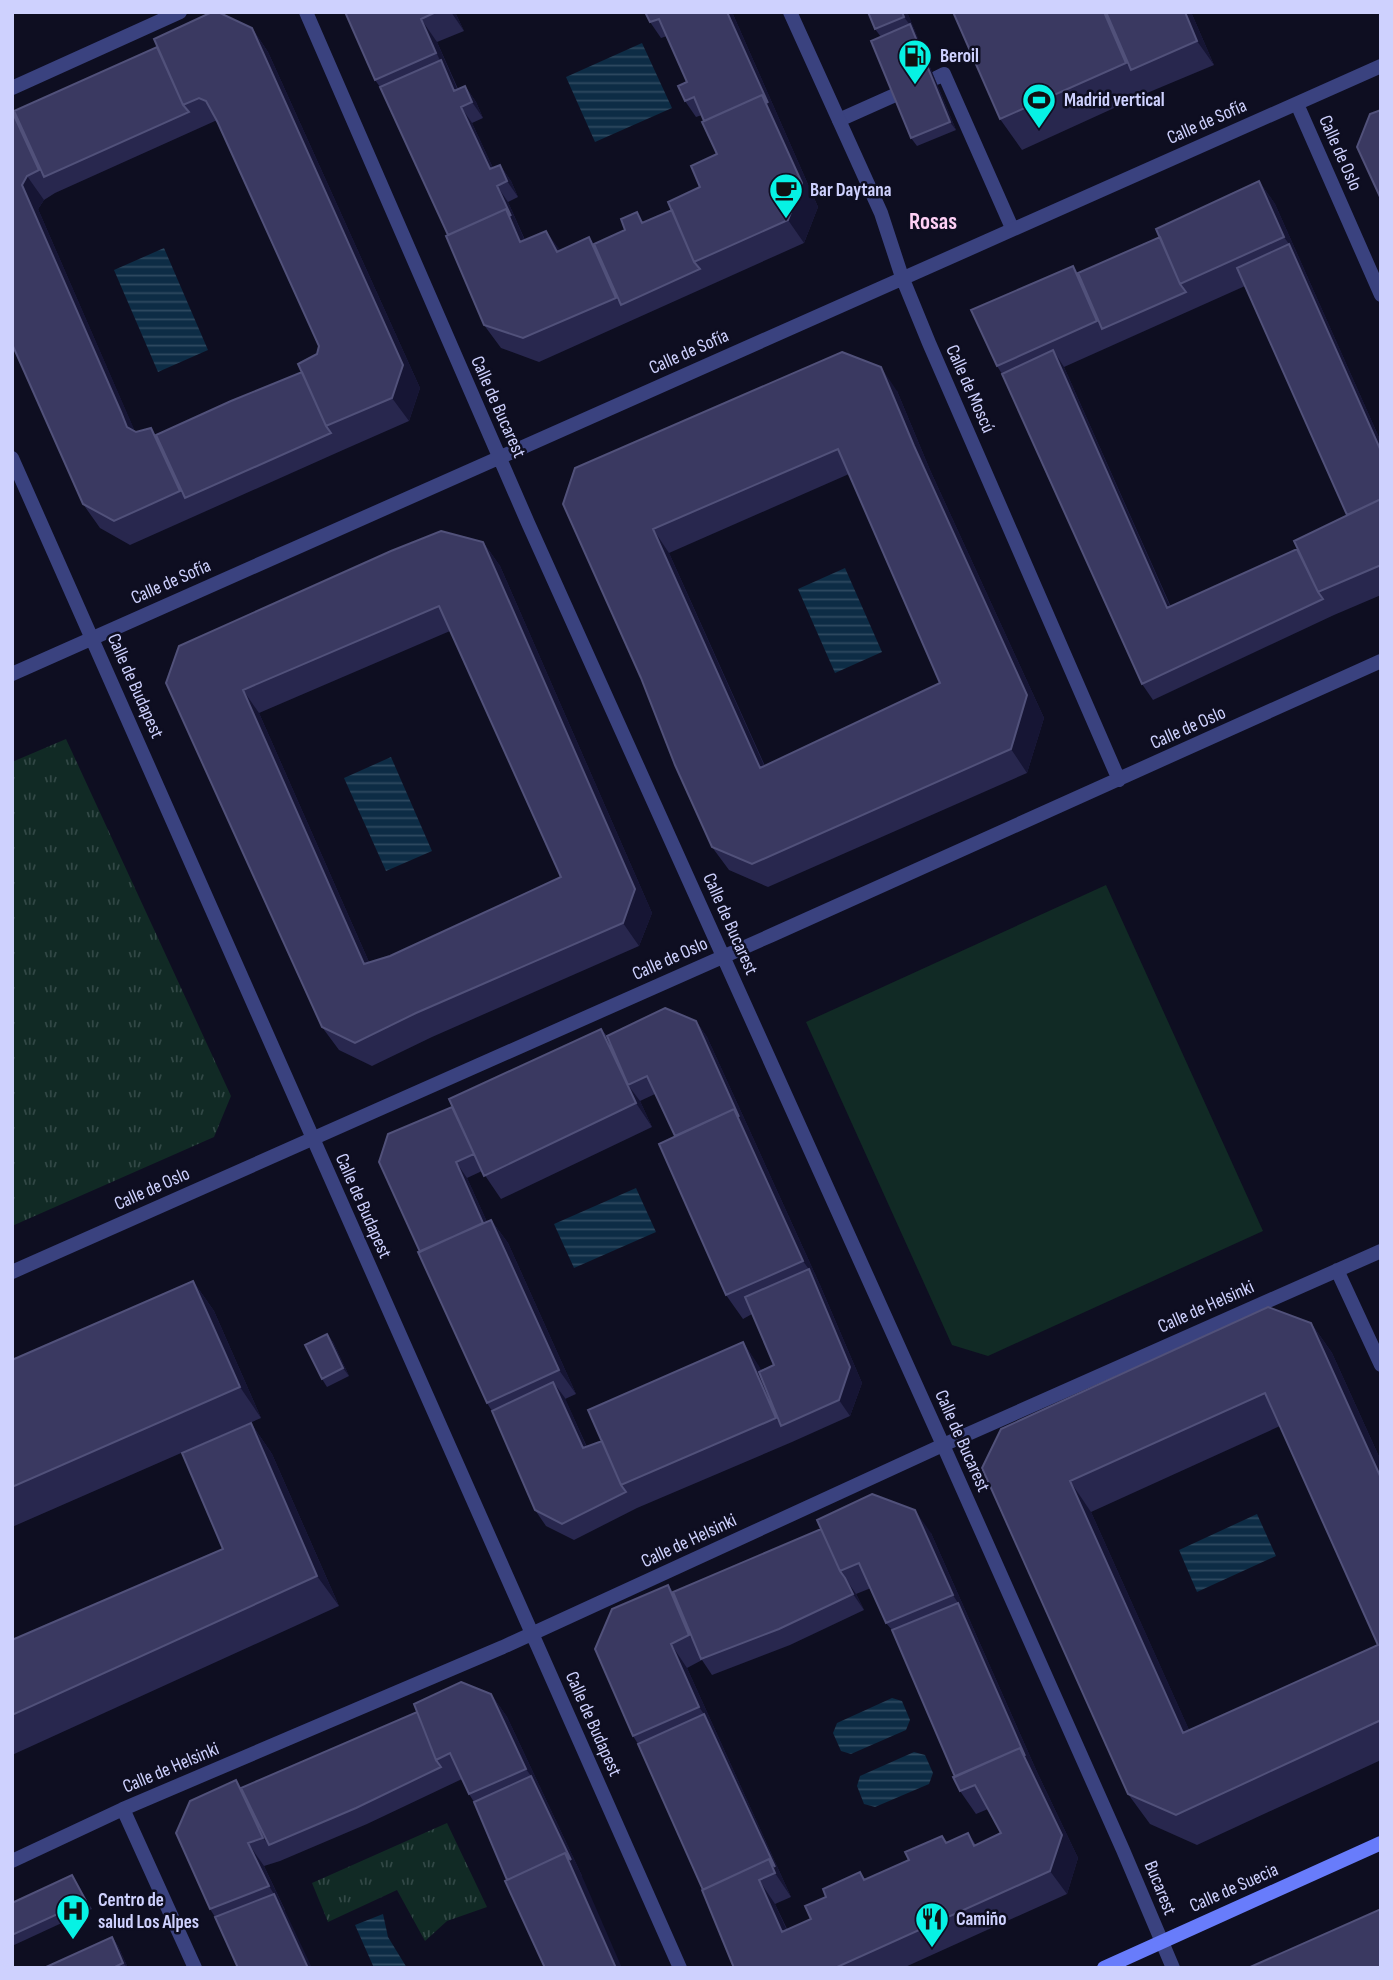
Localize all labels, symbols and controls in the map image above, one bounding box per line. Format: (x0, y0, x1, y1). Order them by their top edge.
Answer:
fuel station icon: Beroil (896, 37, 934, 86)
place label: Beroil (940, 45, 979, 68)
sports icon: Madrid vertical (1020, 81, 1058, 130)
place label: Madrid vertical (1064, 89, 1165, 112)
street label: Calle de Sofía (1164, 94, 1250, 150)
street label: Calle de Oslo (1313, 112, 1367, 194)
cafe icon: Bar Daytana (767, 171, 805, 220)
place label: Bar Daytana (810, 179, 892, 202)
district label: Rosas (909, 208, 957, 236)
street label: Calle de Sofía (646, 324, 732, 380)
street label: Calle de Moscú (940, 341, 1000, 437)
street label: Calle de Bucarest (465, 353, 531, 462)
street label: Calle de Sofía (128, 554, 214, 610)
street label: Calle de Budapest (102, 630, 168, 742)
street label: Calle de Oslo (1147, 701, 1229, 755)
street label: Calle de Bucarest (697, 870, 763, 979)
street label: Calle de Oslo (629, 932, 711, 986)
street label: Calle de Budapest (330, 1150, 396, 1262)
street label: Calle de Oslo (111, 1162, 193, 1216)
street label: Calle de Helsinki (1154, 1276, 1258, 1338)
street label: Calle de Bucarest (929, 1387, 995, 1496)
street label: Calle de Helsinki (638, 1509, 740, 1573)
street label: Calle de Budapest (560, 1668, 626, 1780)
street label: Calle de Helsinki (119, 1737, 223, 1799)
street label: Bucarest (1139, 1858, 1181, 1919)
street label: Calle de Suecia (1186, 1858, 1282, 1918)
place label: Centro de salud Los Alpes (98, 1889, 199, 1934)
hospital icon: Centro de salud Los Alpes (54, 1892, 92, 1941)
restaurant icon: Camiño (913, 1900, 951, 1949)
place label: Camiño (956, 1908, 1007, 1931)

